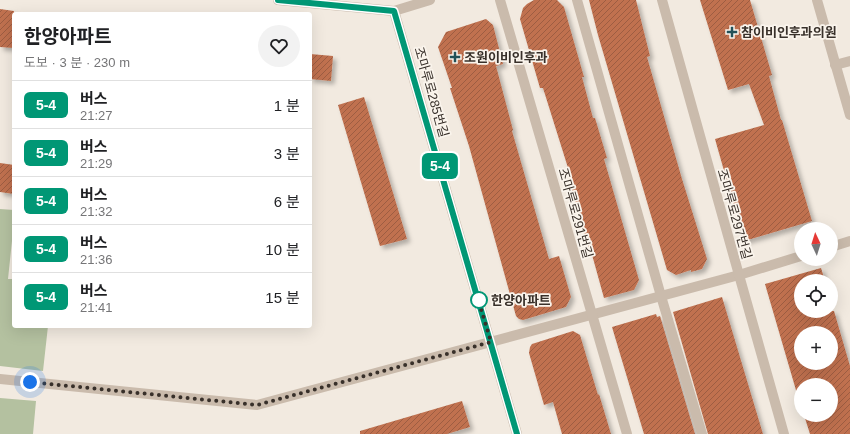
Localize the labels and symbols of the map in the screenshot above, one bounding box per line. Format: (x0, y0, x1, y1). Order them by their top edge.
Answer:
place label: 참이비인후과의원 (741, 25, 837, 40)
marker: 참이비인후과의원 (726, 26, 738, 38)
street label: 조마루로285번길 (411, 45, 452, 139)
place label: 조원이비인후과 (464, 50, 548, 65)
marker: 조원이비인후과 (449, 51, 461, 63)
line badge: 5-4 (417, 153, 463, 179)
street label: 조마루로291번길 (555, 166, 596, 260)
street label: 조마루로297번길 (714, 167, 755, 261)
north arrow (794, 222, 838, 266)
marker: 한양아파트 (470, 291, 488, 309)
place label: 한양아파트 (491, 293, 551, 308)
your location (20, 372, 40, 392)

